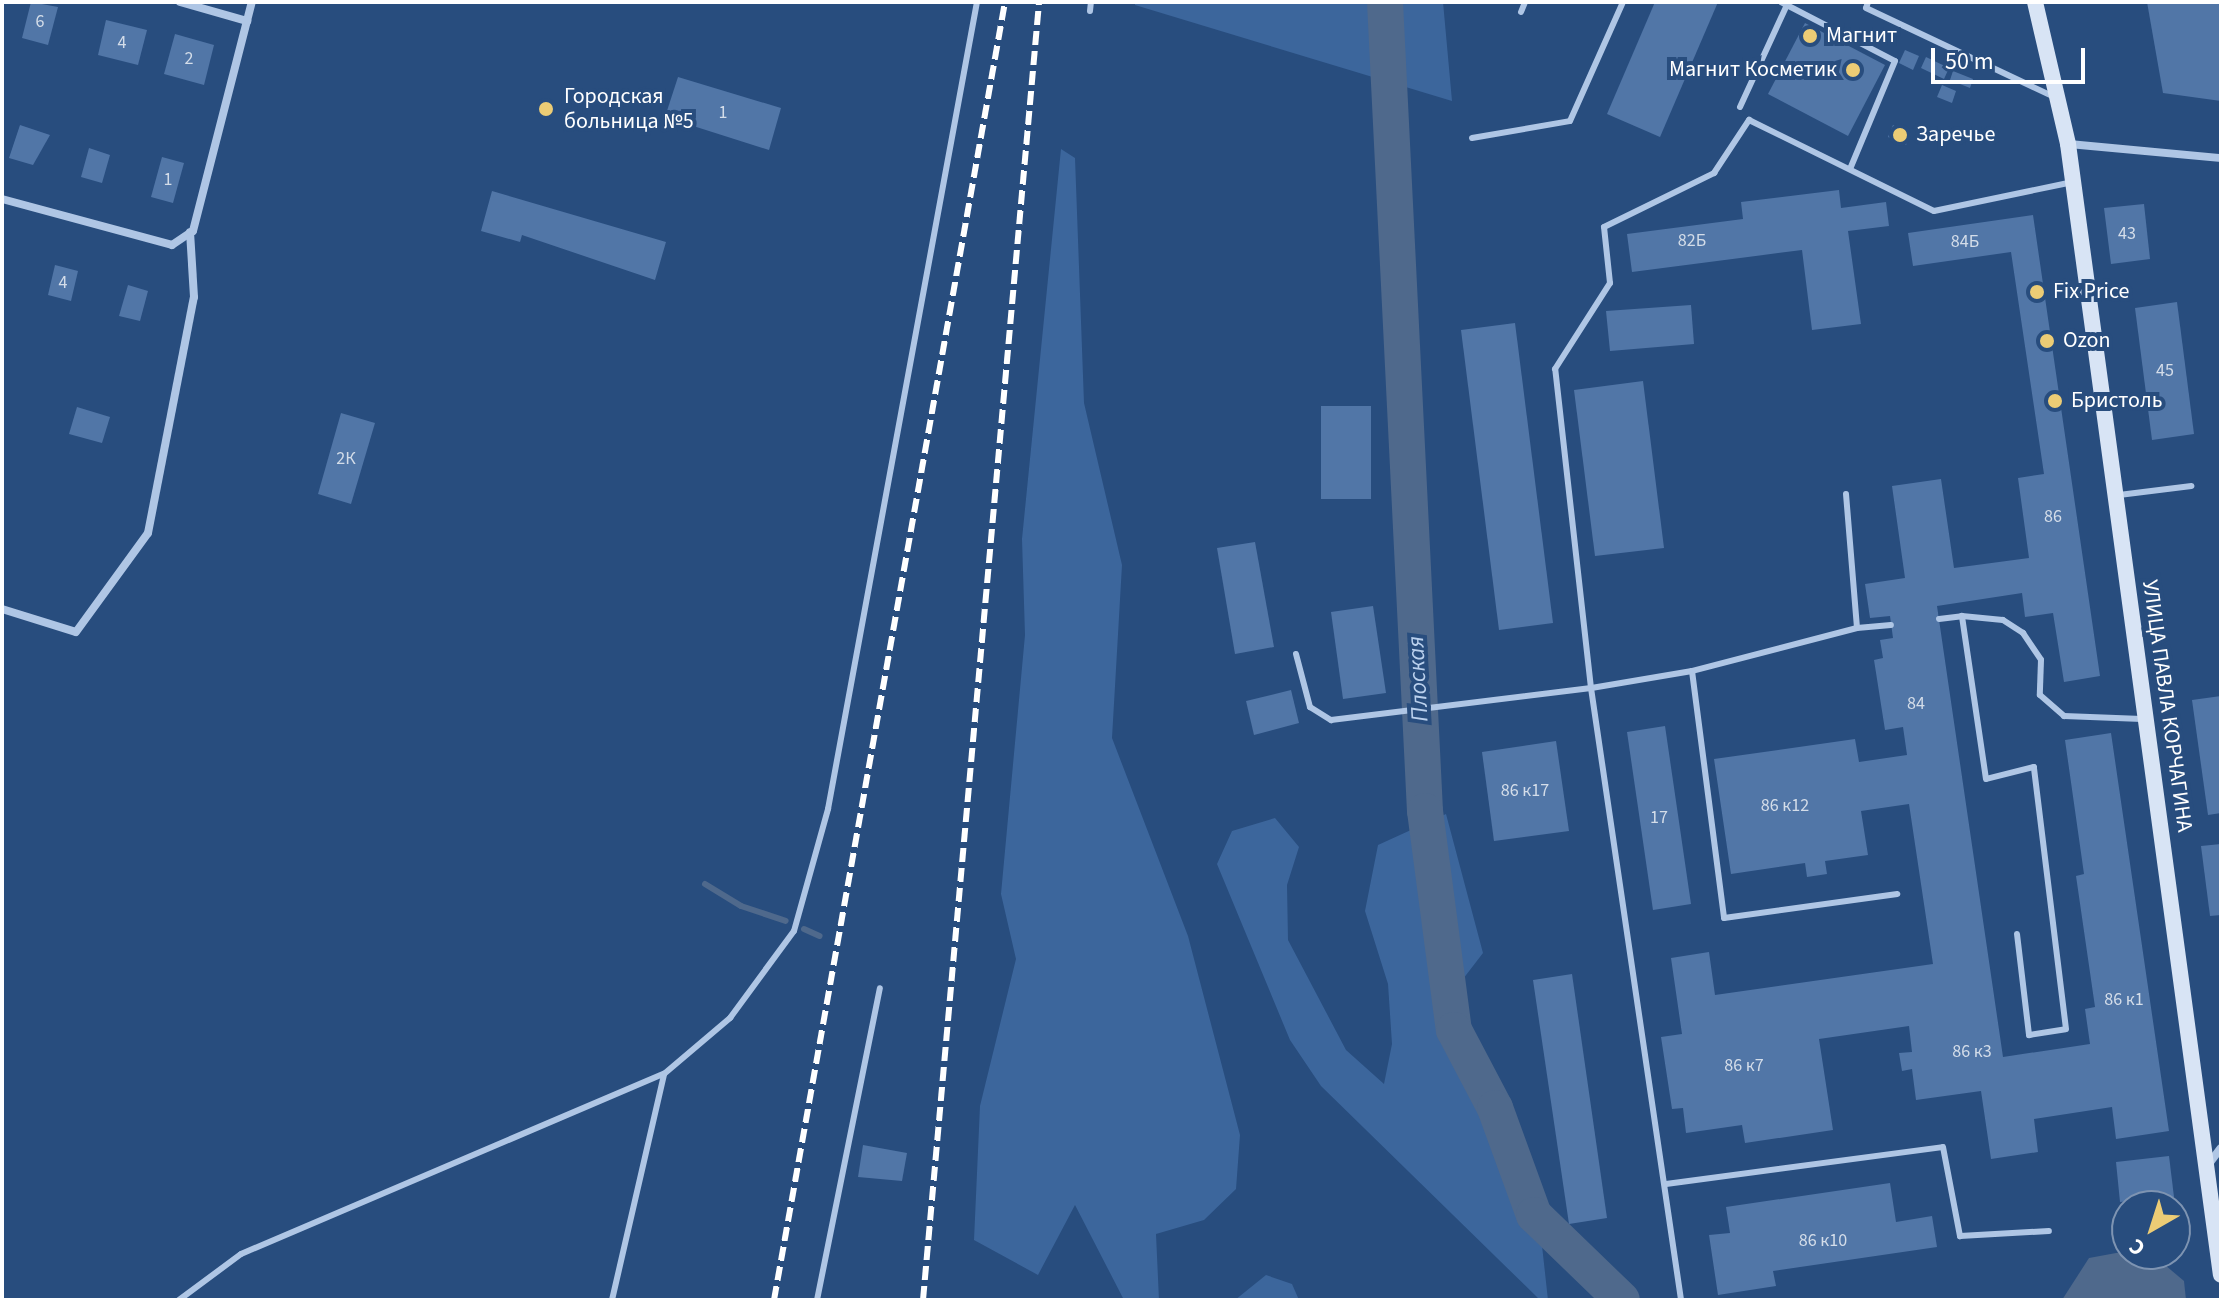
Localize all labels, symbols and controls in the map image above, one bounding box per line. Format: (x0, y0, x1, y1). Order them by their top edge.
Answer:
house number: 6 (36, 11, 44, 33)
place label: Магнит (1826, 23, 1897, 49)
marker: Магнит (1801, 27, 1819, 45)
house number: 4 (118, 32, 126, 54)
scale bar (1935, 32, 2089, 82)
text: 50 m (1945, 44, 1994, 79)
house number: 2 (185, 48, 193, 70)
place label: Магнит Косметик (1669, 57, 1837, 83)
marker: Магнит Косметик (1844, 61, 1862, 79)
place label: Городская больница №5 (564, 83, 694, 134)
marker: Городская больница №5 (535, 98, 557, 120)
house number: 1 (719, 102, 727, 124)
place label: Заречье (1916, 122, 1995, 148)
marker: Заречье (1891, 126, 1909, 144)
house number: 1 (164, 169, 172, 191)
house number: 43 (2118, 223, 2136, 245)
house number: 82Б (1678, 230, 1706, 252)
house number: 84Б (1951, 231, 1979, 253)
house number: 4 (59, 272, 67, 294)
place label: Fix Price (2053, 279, 2129, 305)
marker: Fix Price (2028, 283, 2046, 301)
place label: Ozon (2063, 328, 2111, 354)
marker: Ozon (2038, 332, 2056, 350)
house number: 45 (2156, 360, 2174, 382)
place label: Бристоль (2071, 388, 2162, 414)
marker: Бристоль (2046, 392, 2064, 410)
house number: 2К (336, 448, 356, 470)
house number: 86 (2044, 506, 2062, 528)
street label: УЛИЦА ПАВЛА КОРЧАГИНА (2136, 578, 2198, 834)
water label: Плоская (1401, 635, 1435, 723)
house number: 84 (1907, 693, 1925, 715)
house number: 86 к17 (1501, 780, 1549, 802)
house number: 86 к12 (1761, 795, 1809, 817)
house number: 17 (1650, 807, 1668, 829)
house number: 86 к1 (2104, 989, 2144, 1011)
house number: 86 к3 (1952, 1041, 1992, 1063)
house number: 86 к7 (1724, 1055, 1764, 1077)
north arrow (2111, 1190, 2191, 1270)
house number: 86 к10 (1799, 1230, 1847, 1252)
text: С (2122, 1231, 2152, 1264)

